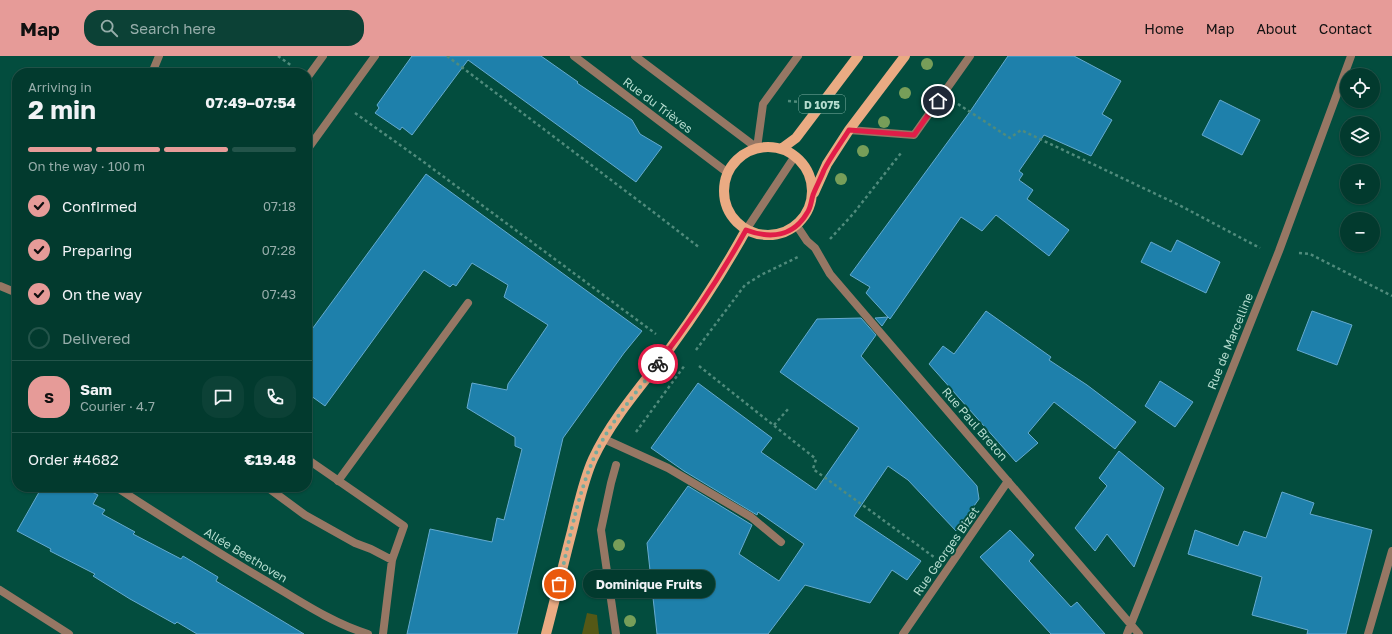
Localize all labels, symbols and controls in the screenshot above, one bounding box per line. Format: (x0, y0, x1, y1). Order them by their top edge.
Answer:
search box (84, 10, 364, 46)
text: Map (20, 17, 60, 40)
icon: search (98, 17, 120, 39)
text: Search here (130, 19, 216, 37)
text: Home (1144, 20, 1184, 37)
text: Map (1206, 20, 1234, 37)
text: About (1256, 20, 1297, 37)
text: Contact (1319, 20, 1372, 37)
map controls (1340, 68, 1380, 252)
button: locate (1340, 68, 1380, 108)
street label: Rue du Trièves (620, 74, 696, 136)
text: Arriving in (28, 79, 92, 95)
pin (921, 84, 955, 118)
icon: home (927, 90, 949, 112)
text: 07:49–07:54 (205, 93, 296, 111)
text: 2 min (28, 94, 96, 125)
road number: D 1075 (799, 95, 845, 113)
button: layers (1340, 116, 1380, 156)
text: On the way · 100 m (28, 158, 145, 174)
button: + (1340, 164, 1380, 204)
icon: check (28, 195, 50, 217)
text: Confirmed (62, 197, 137, 215)
text: 07:18 (263, 198, 296, 214)
button: − (1340, 212, 1380, 252)
icon: check (28, 239, 50, 261)
text: Preparing (62, 241, 132, 259)
text: 07:28 (262, 242, 296, 258)
icon: check (28, 283, 50, 305)
text: On the way (62, 285, 142, 303)
text: 07:43 (262, 286, 296, 302)
street label: Rue de Marcelline (1204, 290, 1256, 392)
text: Delivered (62, 329, 130, 347)
courier (638, 344, 678, 384)
icon: bike (647, 353, 669, 375)
button: chat (202, 376, 244, 418)
button: phone (254, 376, 296, 418)
text: Sam (80, 380, 112, 398)
street label: Rue Paul Breton (939, 384, 1011, 464)
text: S (44, 388, 54, 406)
text: Courier · 4.7 (80, 398, 155, 414)
text: Order #4682 (28, 450, 119, 468)
text: €19.48 (244, 450, 296, 468)
street label: Rue Georges Bizet (910, 503, 982, 598)
street label: Allée Beethoven (202, 524, 290, 586)
pin (542, 567, 576, 601)
callout: Dominique Fruits (583, 570, 715, 598)
icon: bag (548, 573, 570, 595)
text: Dominique Fruits (596, 576, 702, 592)

